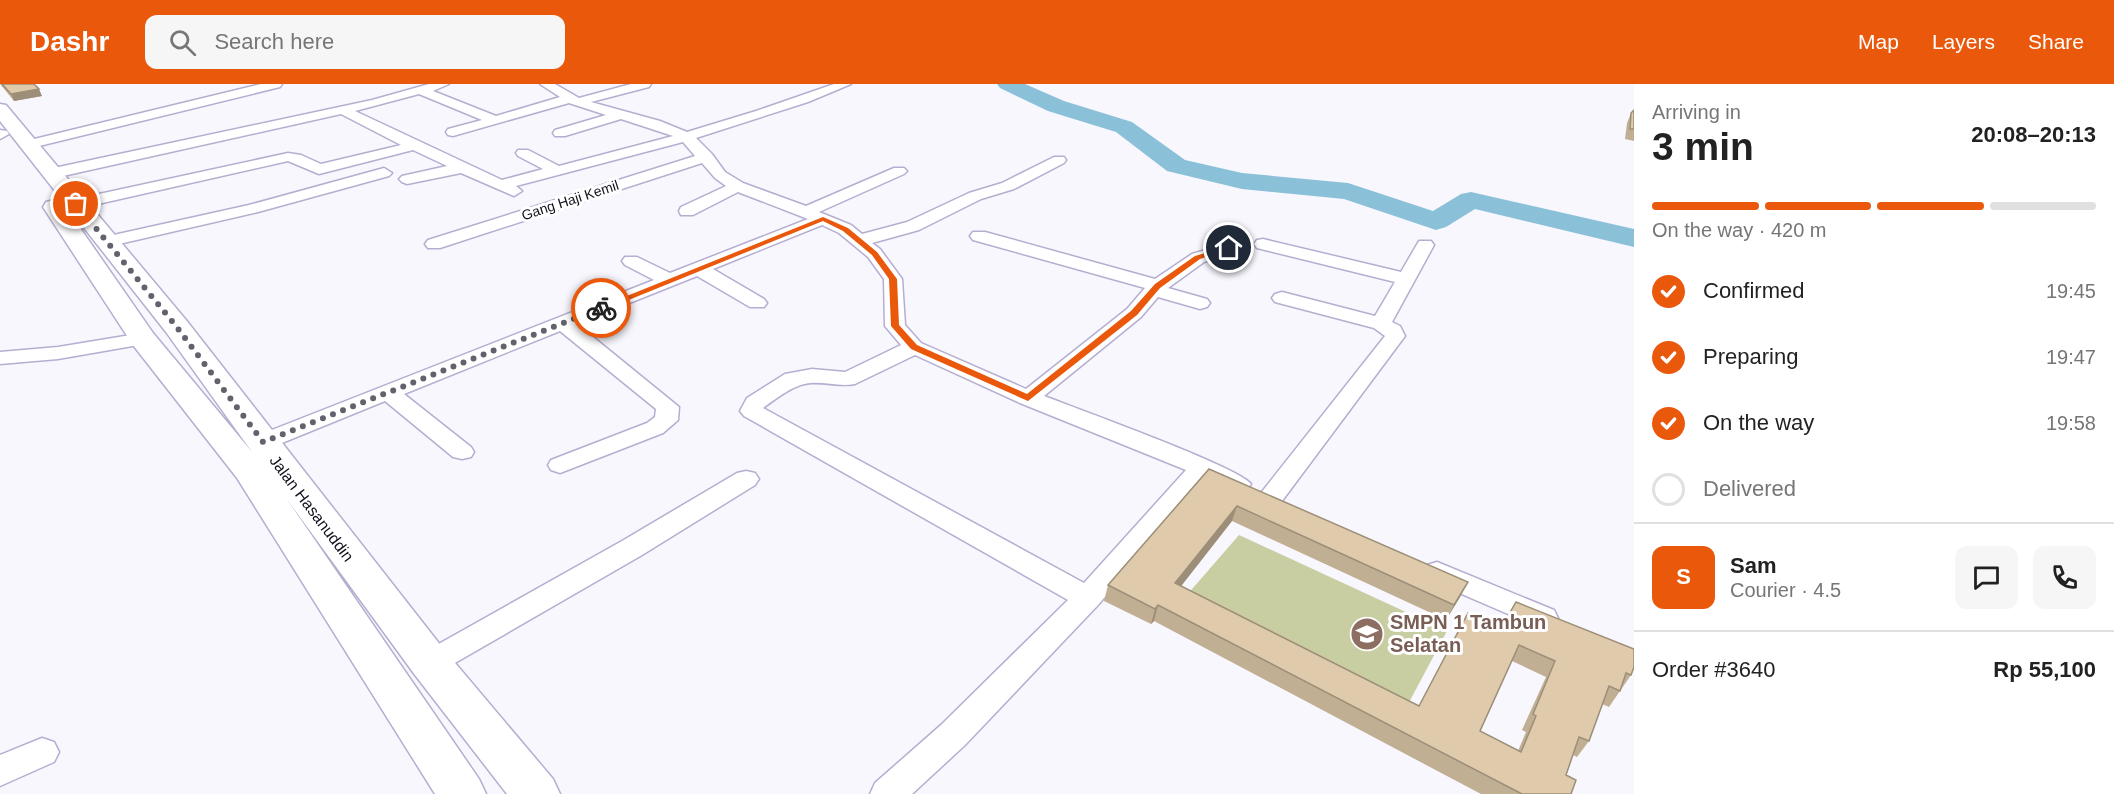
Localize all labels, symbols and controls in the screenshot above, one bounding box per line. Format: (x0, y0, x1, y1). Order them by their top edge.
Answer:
search box (145, 15, 565, 69)
text: Dashr (30, 26, 109, 57)
icon: search (166, 26, 199, 59)
text: Search here (214, 29, 334, 54)
text: Map (1858, 30, 1899, 53)
text: Layers (1932, 30, 1995, 53)
text: Share (2028, 30, 2084, 53)
text: Arriving in (1652, 101, 1741, 123)
text: 20:08–20:13 (1971, 122, 2096, 147)
text: 3 min (1652, 125, 1754, 168)
street label: Gang Haji Kemil (519, 177, 621, 223)
pin (50, 178, 101, 229)
icon: bag (59, 187, 92, 220)
text: On the way · 420 m (1652, 219, 1827, 241)
pin (1203, 222, 1254, 273)
icon: home (1212, 231, 1245, 264)
icon: check (1652, 275, 1685, 308)
courier (571, 278, 631, 338)
text: Confirmed (1703, 278, 1804, 303)
text: 19:45 (2046, 280, 2096, 302)
icon: bike (585, 292, 618, 325)
icon: check (1652, 341, 1685, 374)
text: Preparing (1703, 344, 1798, 369)
text: 19:47 (2046, 346, 2096, 368)
icon: check (1652, 407, 1685, 440)
text: On the way (1703, 410, 1814, 435)
text: 19:58 (2046, 412, 2096, 434)
street label: Jalan Hasanuddin (266, 452, 357, 565)
text: Delivered (1703, 476, 1796, 501)
button: chat (1955, 546, 2018, 609)
button: phone (2033, 546, 2096, 609)
text: Sam (1730, 553, 1776, 578)
text: S (1676, 564, 1691, 589)
text: Courier · 4.5 (1730, 579, 1841, 601)
place label: SMPN 1 Tambun Selatan (1390, 611, 1546, 656)
school or university icon: SMPN 1 Tambun Selatan (1349, 616, 1385, 652)
text: Order #3640 (1652, 657, 1776, 682)
text: Rp 55,100 (1993, 657, 2096, 682)

